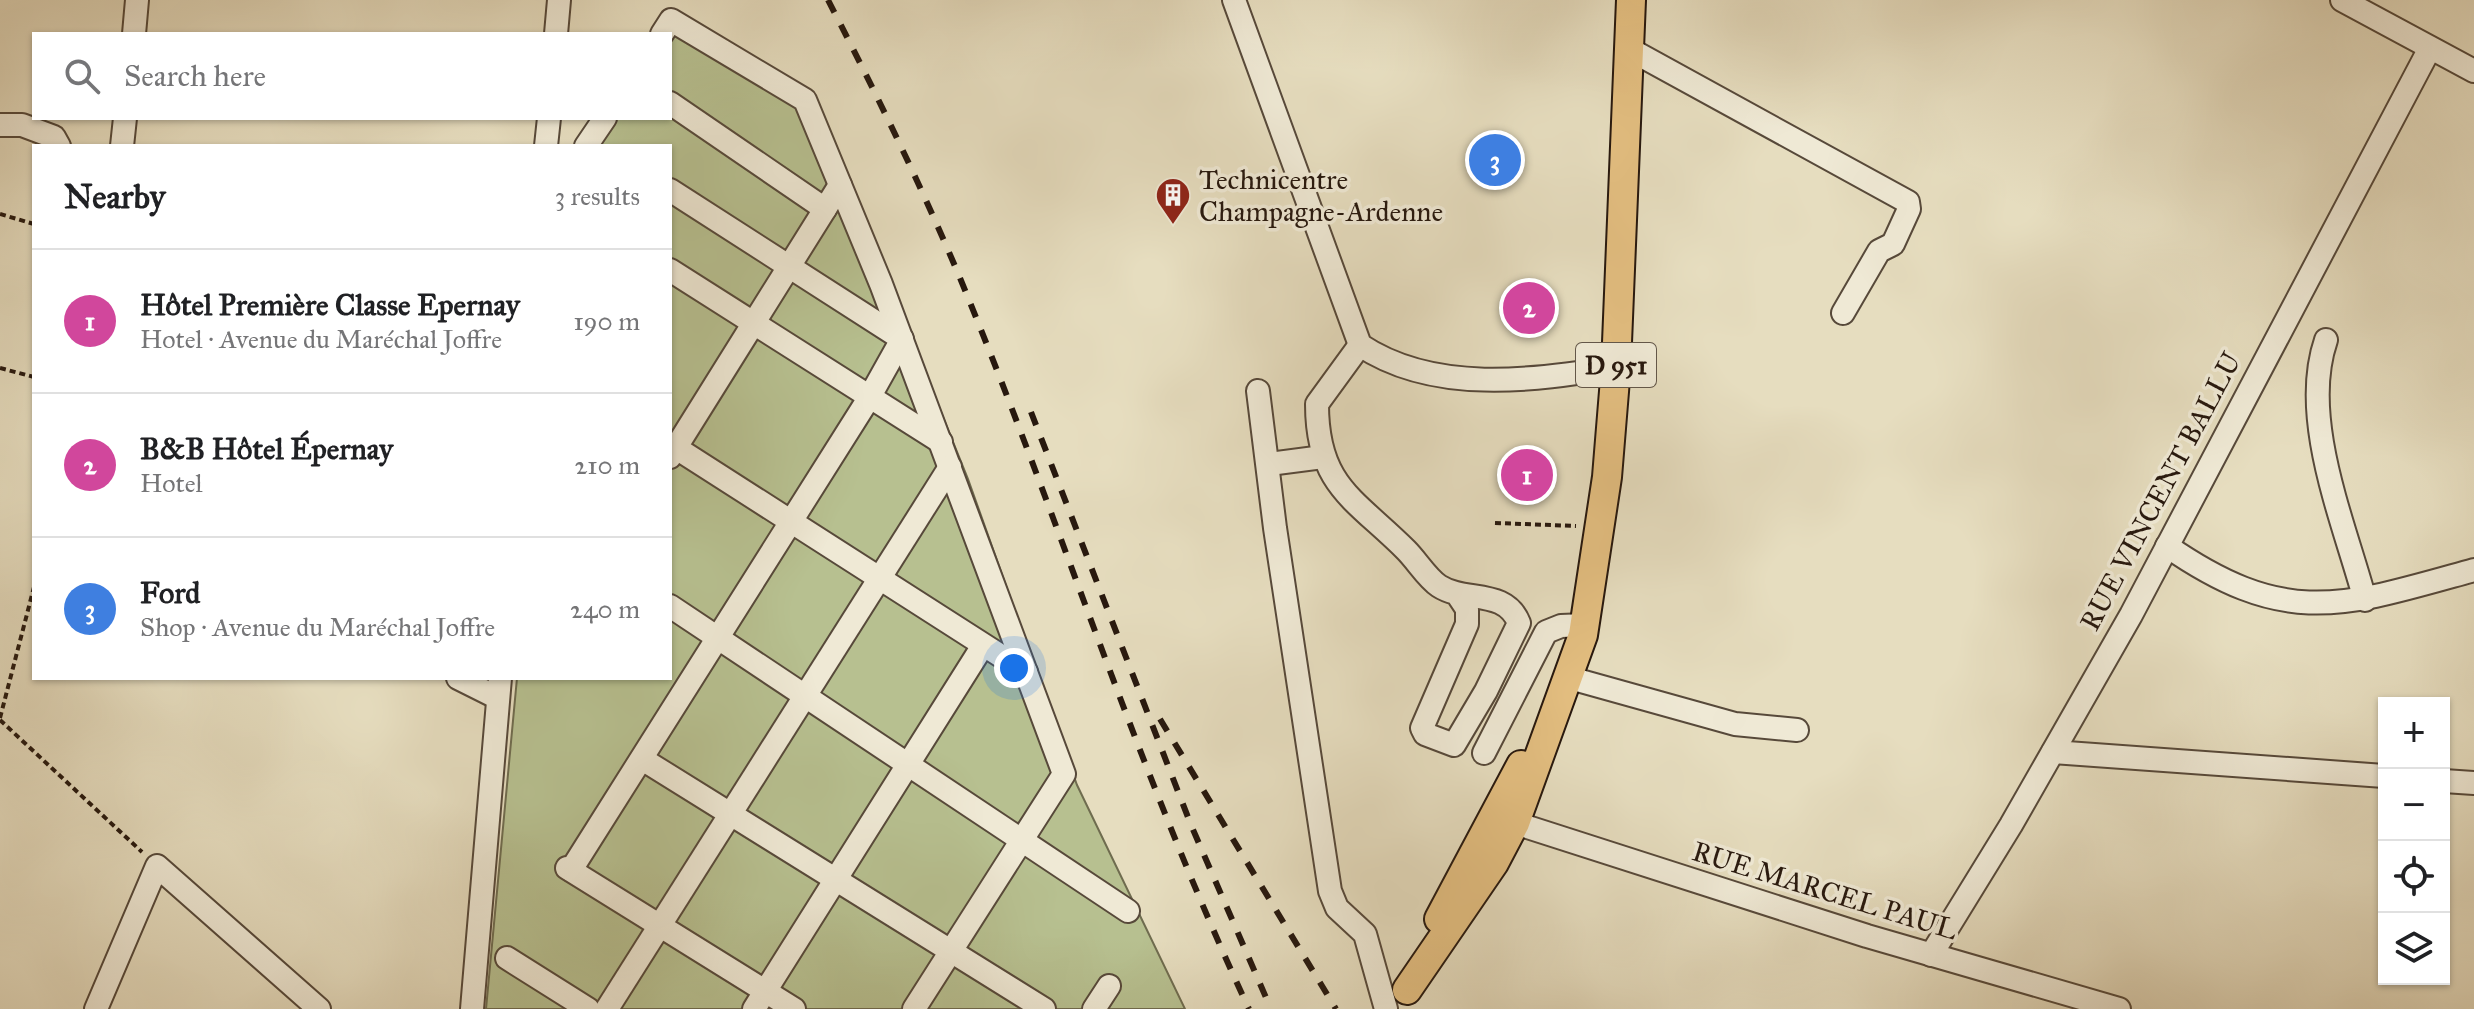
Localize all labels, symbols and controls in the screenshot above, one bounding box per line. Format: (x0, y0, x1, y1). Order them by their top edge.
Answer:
search box (32, 32, 672, 120)
icon: search (60, 54, 104, 98)
text: Search here (124, 58, 266, 94)
pin: 3 (1469, 130, 1521, 190)
place label: Technicentre Champagne-Ardenne (1199, 162, 1443, 229)
text: Nearby (64, 176, 166, 217)
building icon: Technicentre Champagne-Ardenne (1154, 176, 1192, 226)
text: 3 results (555, 180, 640, 212)
pin: 2 (1503, 278, 1555, 338)
text: Hôtel Première Classe Epernay (140, 287, 520, 323)
text: 1 (85, 305, 95, 337)
text: 190 m (573, 305, 640, 337)
text: Hotel · Avenue du Maréchal Joffre (140, 323, 502, 355)
road number: D 951 (1576, 343, 1656, 387)
street label: RUE VINCENT BALLU (2072, 345, 2249, 636)
text: B&B Hôtel Épernay (140, 431, 393, 467)
pin: 1 (1501, 445, 1553, 505)
text: 2 (84, 449, 96, 481)
text: 210 m (574, 449, 640, 481)
text: Hotel (140, 467, 203, 499)
text: Ford (140, 575, 200, 611)
text: 3 (85, 593, 95, 625)
text: 240 m (570, 593, 640, 625)
text: Shop · Avenue du Maréchal Joffre (140, 611, 495, 643)
your location (994, 648, 1034, 688)
map controls (2378, 697, 2450, 985)
button: + (2378, 697, 2450, 769)
button: − (2378, 769, 2450, 841)
street label: RUE MARCEL PAUL (1688, 833, 1962, 948)
button: locate (2378, 841, 2450, 913)
button: layers (2378, 913, 2450, 985)

